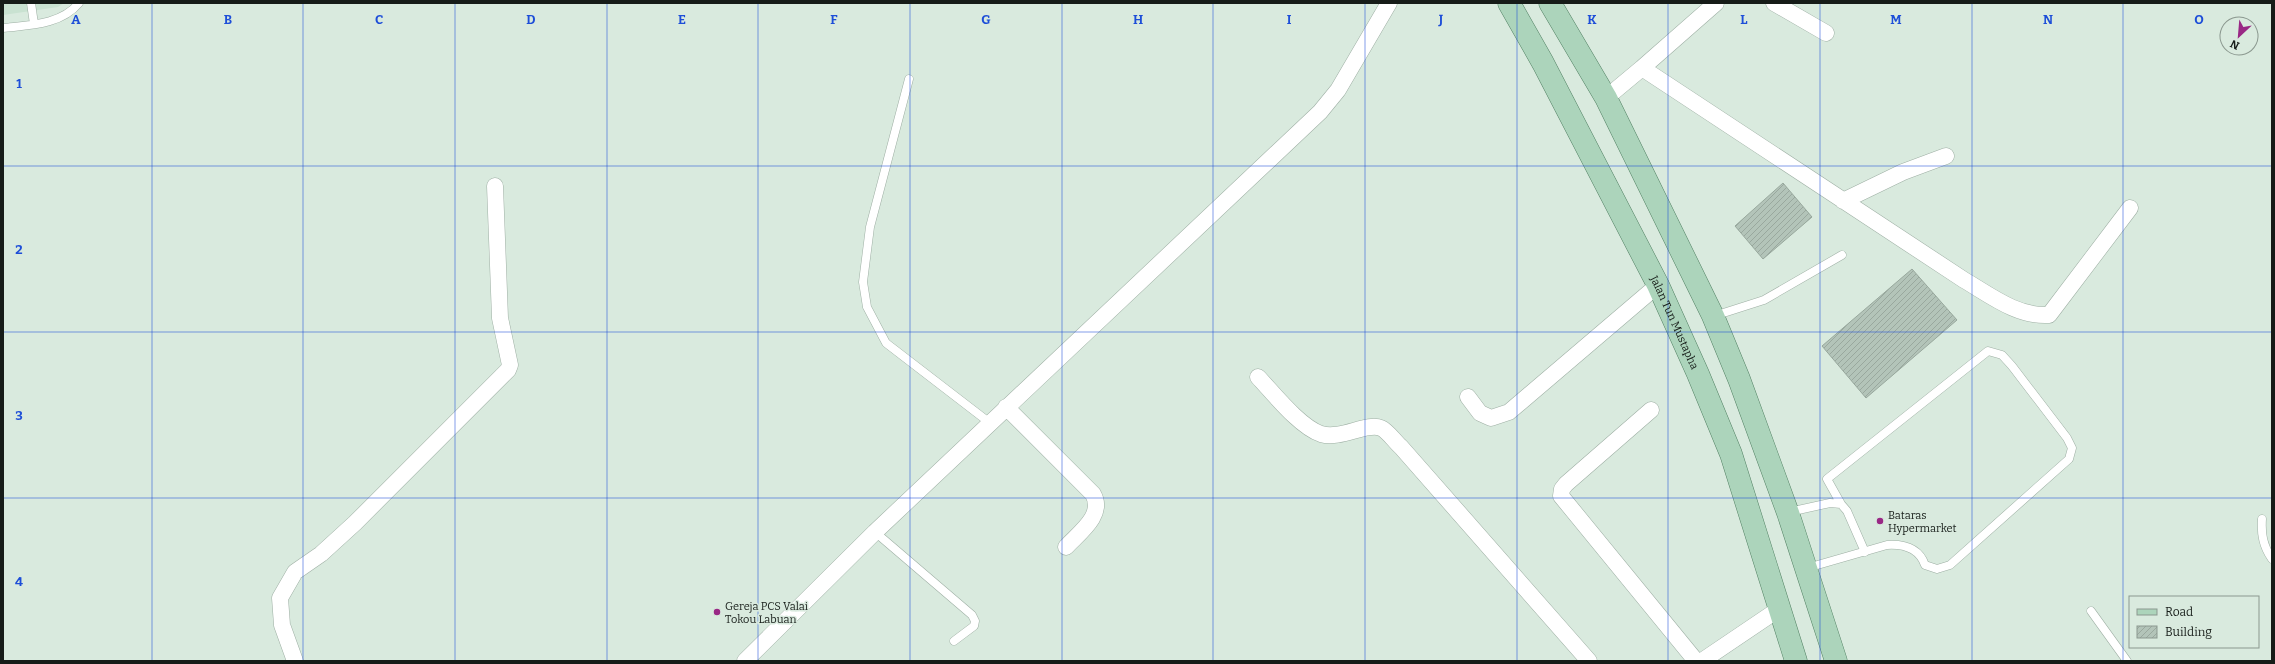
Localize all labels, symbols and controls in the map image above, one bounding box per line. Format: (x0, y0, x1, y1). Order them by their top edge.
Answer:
text: A (71, 12, 81, 27)
text: B (224, 12, 232, 27)
text: C (375, 12, 383, 27)
text: D (526, 12, 536, 27)
text: E (678, 12, 686, 27)
text: F (830, 12, 838, 27)
text: G (981, 12, 991, 27)
text: H (1133, 12, 1143, 27)
text: I (1287, 12, 1292, 27)
text: J (1438, 12, 1444, 27)
text: K (1587, 12, 1597, 27)
text: L (1740, 12, 1748, 27)
text: M (1890, 12, 1902, 27)
text: N (2043, 12, 2053, 27)
text: O (2194, 12, 2204, 27)
north arrow (2219, 16, 2259, 56)
text: N (2228, 37, 2242, 52)
text: 1 (16, 76, 22, 91)
text: 2 (15, 242, 23, 257)
street label: Jalan Tun Mustapha (1647, 273, 1701, 371)
text: 3 (15, 408, 23, 423)
place label: Bataras Hypermarket (1888, 509, 1957, 535)
marker: Bataras Hypermarket (1875, 516, 1885, 526)
text: 4 (15, 574, 23, 589)
legend (2129, 596, 2259, 648)
place label: Gereja PCS Valai Tokou Labuan (725, 600, 809, 626)
text: Road (2165, 605, 2193, 619)
marker: Gereja PCS Valai Tokou Labuan (712, 607, 722, 617)
text: Building (2165, 625, 2212, 639)

